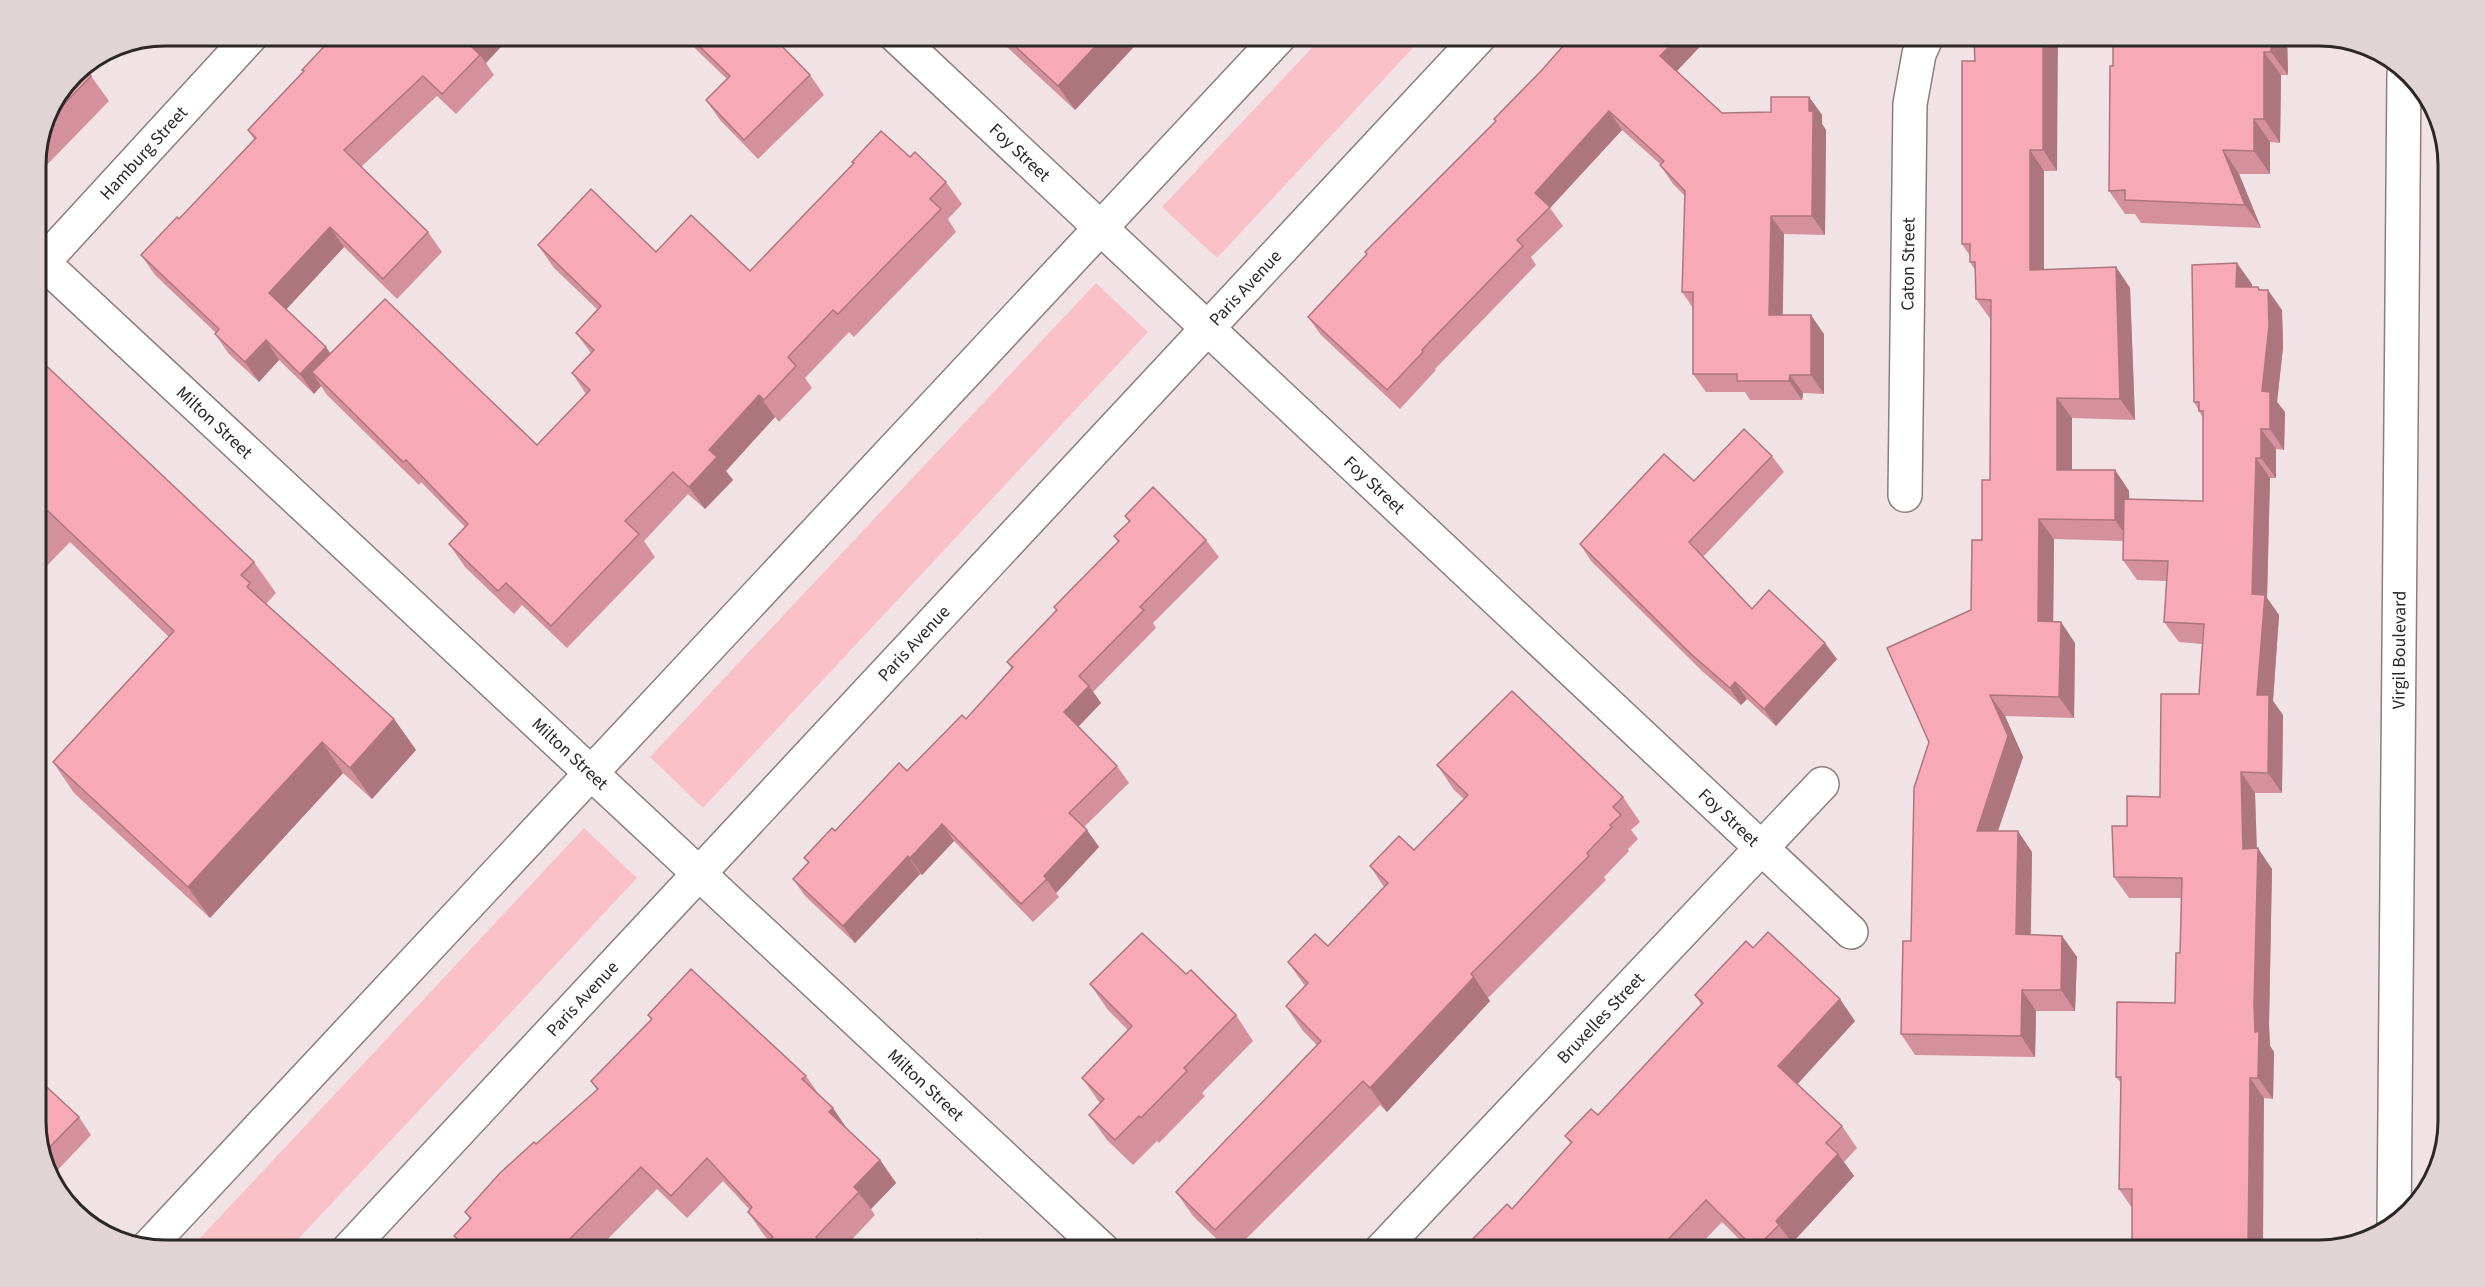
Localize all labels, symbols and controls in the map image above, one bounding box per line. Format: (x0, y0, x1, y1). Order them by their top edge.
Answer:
street label: Hamburg Street (94, 101, 194, 206)
street label: Foy Street (984, 118, 1056, 188)
street label: Caton Street (1895, 217, 1922, 311)
street label: Paris Avenue (1204, 245, 1287, 332)
street label: Milton Street (170, 381, 258, 465)
street label: Foy Street (1338, 450, 1410, 520)
street label: Virgil Boulevard (2386, 591, 2413, 709)
street label: Paris Avenue (872, 600, 956, 687)
street label: Milton Street (526, 712, 614, 796)
street label: Foy Street (1692, 783, 1765, 853)
street label: Paris Avenue (541, 955, 625, 1043)
street label: Bruxelles Street (1551, 967, 1651, 1070)
street label: Milton Street (882, 1043, 969, 1127)

